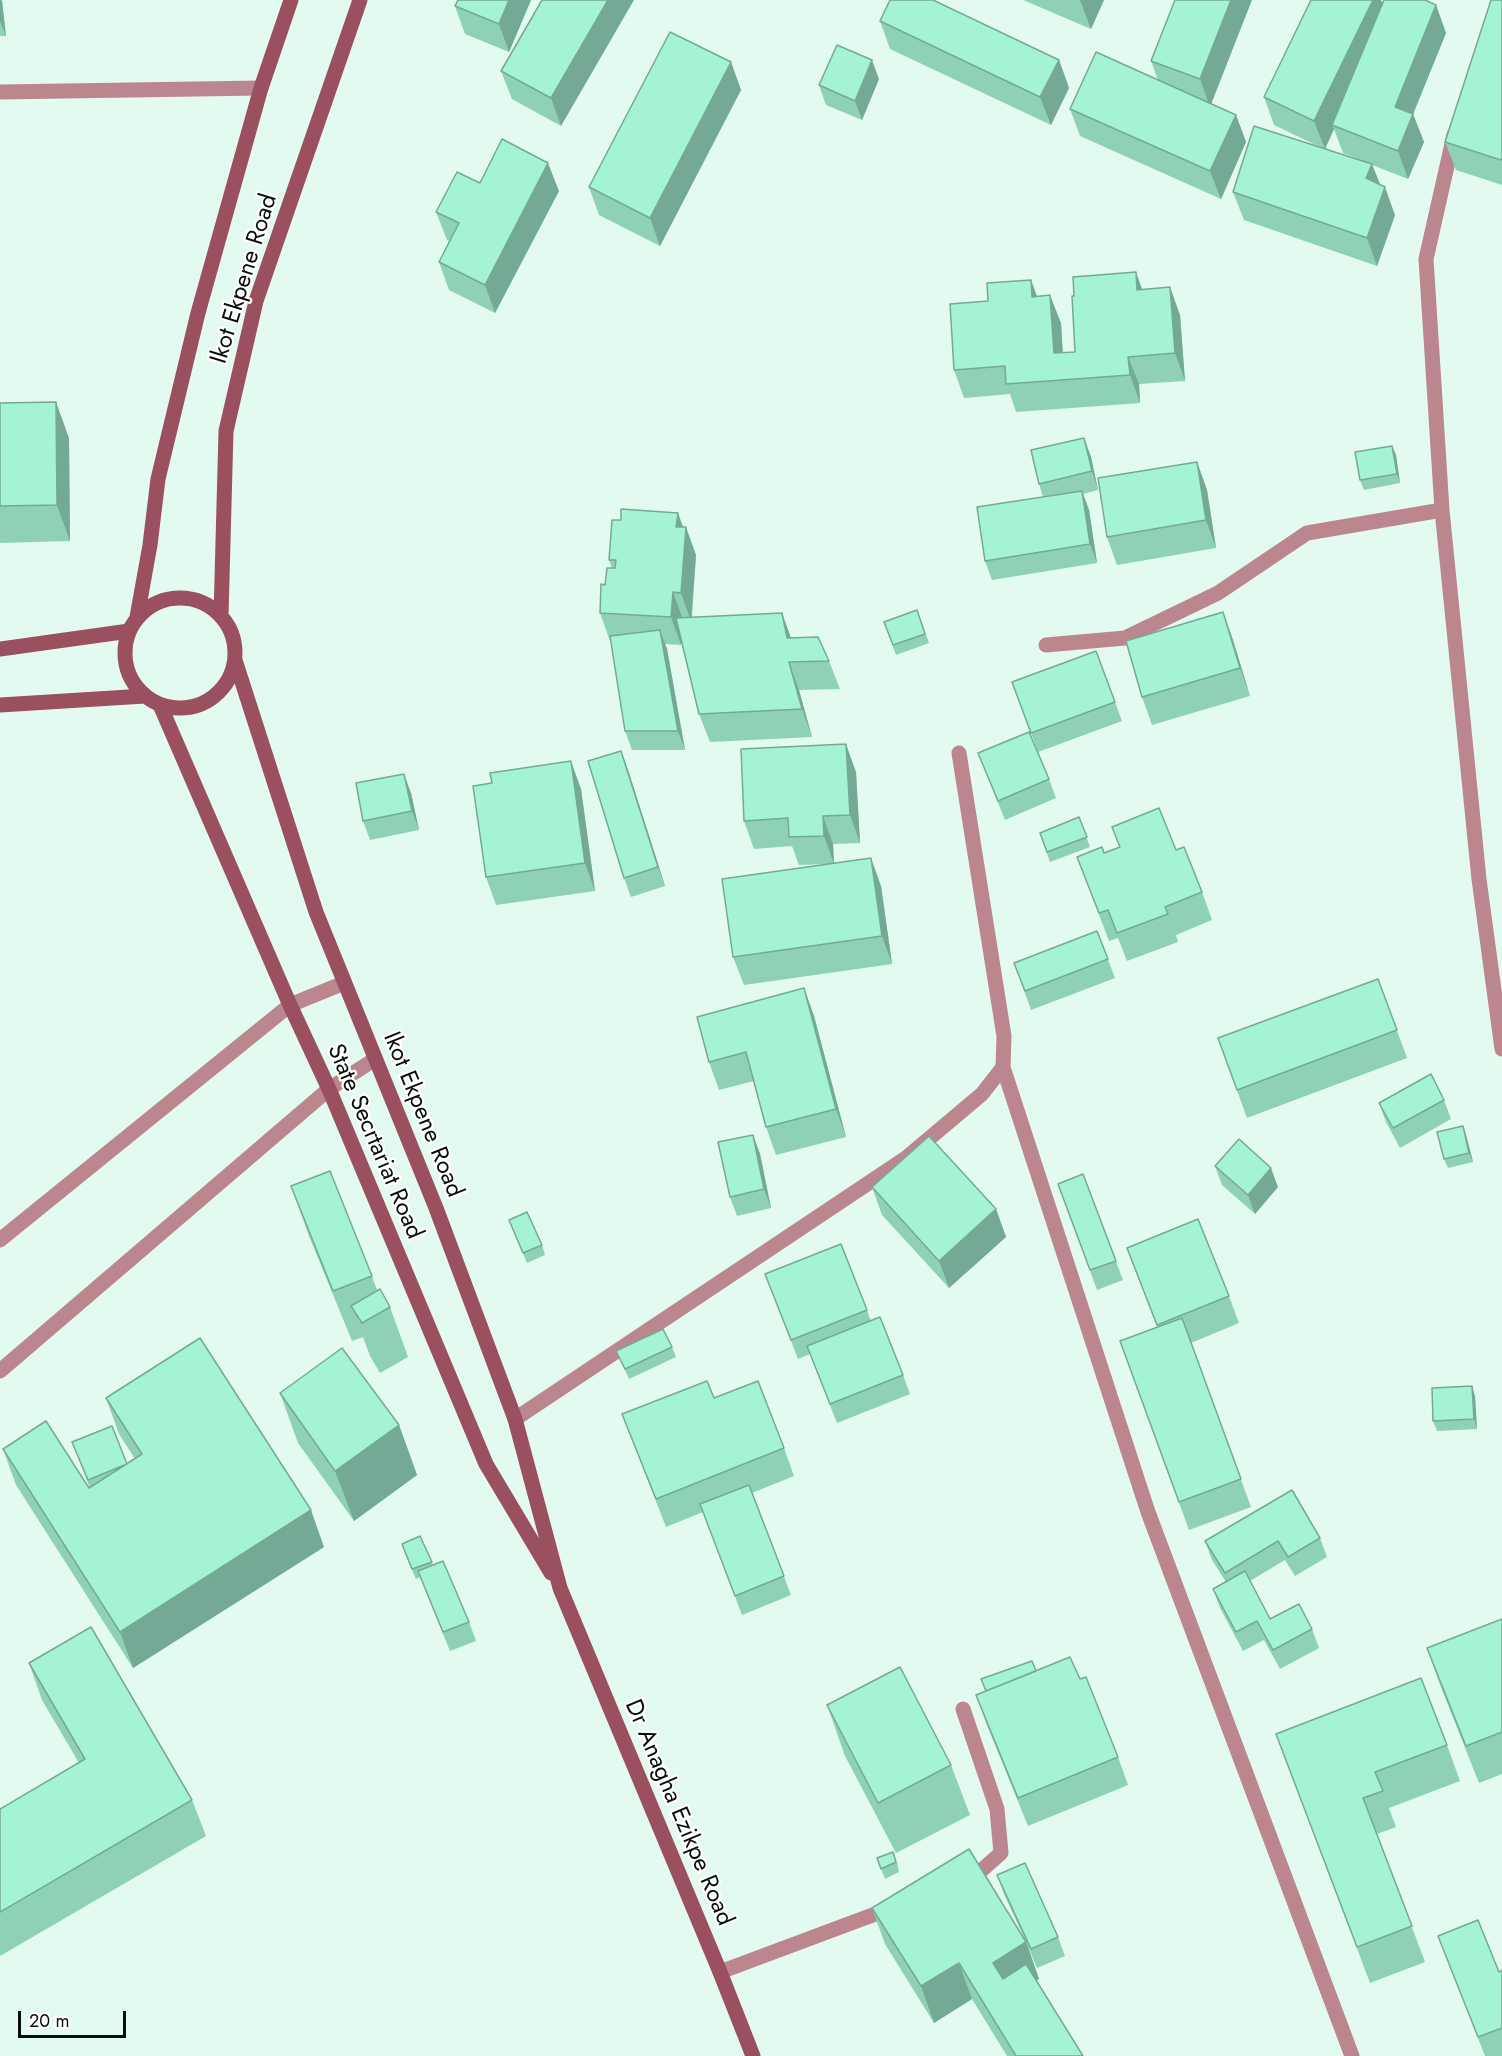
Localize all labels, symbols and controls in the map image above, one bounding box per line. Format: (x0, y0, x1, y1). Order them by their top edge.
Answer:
street label: Ikot Ekpene Road (206, 191, 284, 367)
street label: Ikot Ekpene Road (376, 1028, 468, 1202)
street label: State Secrtariat Road (320, 1040, 428, 1244)
street label: Dr Anagha Ezikpe Road (617, 1696, 739, 1930)
scale bar (21, 1999, 129, 2037)
text: 20 m (29, 2008, 69, 2034)

